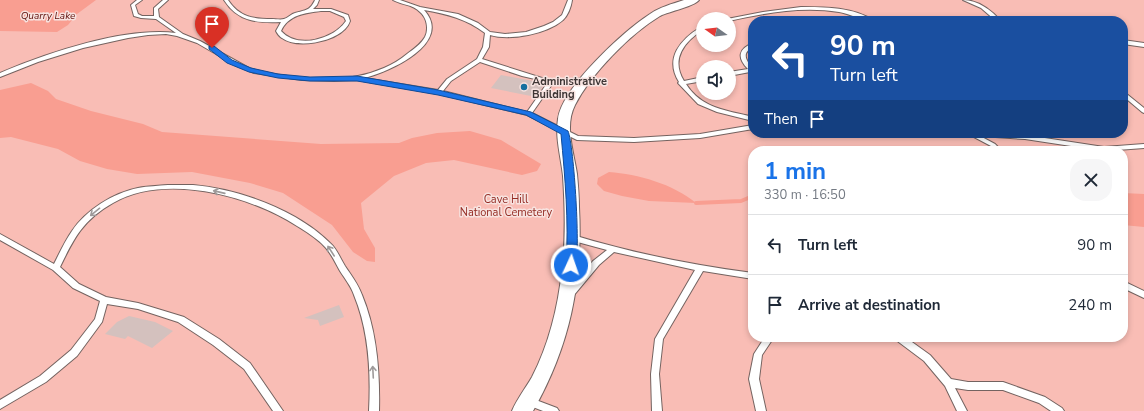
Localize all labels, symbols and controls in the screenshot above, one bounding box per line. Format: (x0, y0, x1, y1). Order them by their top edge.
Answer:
pin (195, 7.0, 229, 48)
water label: Quarry Lake (21, 9, 76, 23)
north arrow (696, 12, 736, 52)
map controls (696, 12, 736, 100)
icon: arrive (201, 13, 223, 35)
text: 90 m (830, 27, 896, 65)
icon: left (764, 32, 816, 84)
button: sound (696, 60, 736, 100)
text: Turn left (830, 63, 898, 87)
place label: Administrative Building (532, 74, 607, 102)
marker: Administrative Building (519, 82, 529, 92)
icon: arrive (806, 108, 828, 130)
text: Then (764, 109, 798, 129)
text: 1 min (764, 155, 826, 187)
button: close (1070, 159, 1112, 201)
text: 330 m · 16:50 (764, 186, 846, 204)
one-way arrow (213, 188, 226, 196)
park label: Cave Hill National Cemetery (460, 192, 553, 220)
one-way arrow (89, 208, 100, 217)
icon: left (764, 234, 786, 256)
text: Turn left (798, 235, 857, 255)
text: 90 m (1077, 235, 1112, 255)
position arrow (550, 244, 592, 286)
one-way arrow (327, 246, 336, 257)
icon: arrive (764, 294, 786, 316)
text: Arrive at destination (798, 295, 941, 315)
text: 240 m (1068, 295, 1112, 315)
one-way arrow (369, 366, 376, 379)

